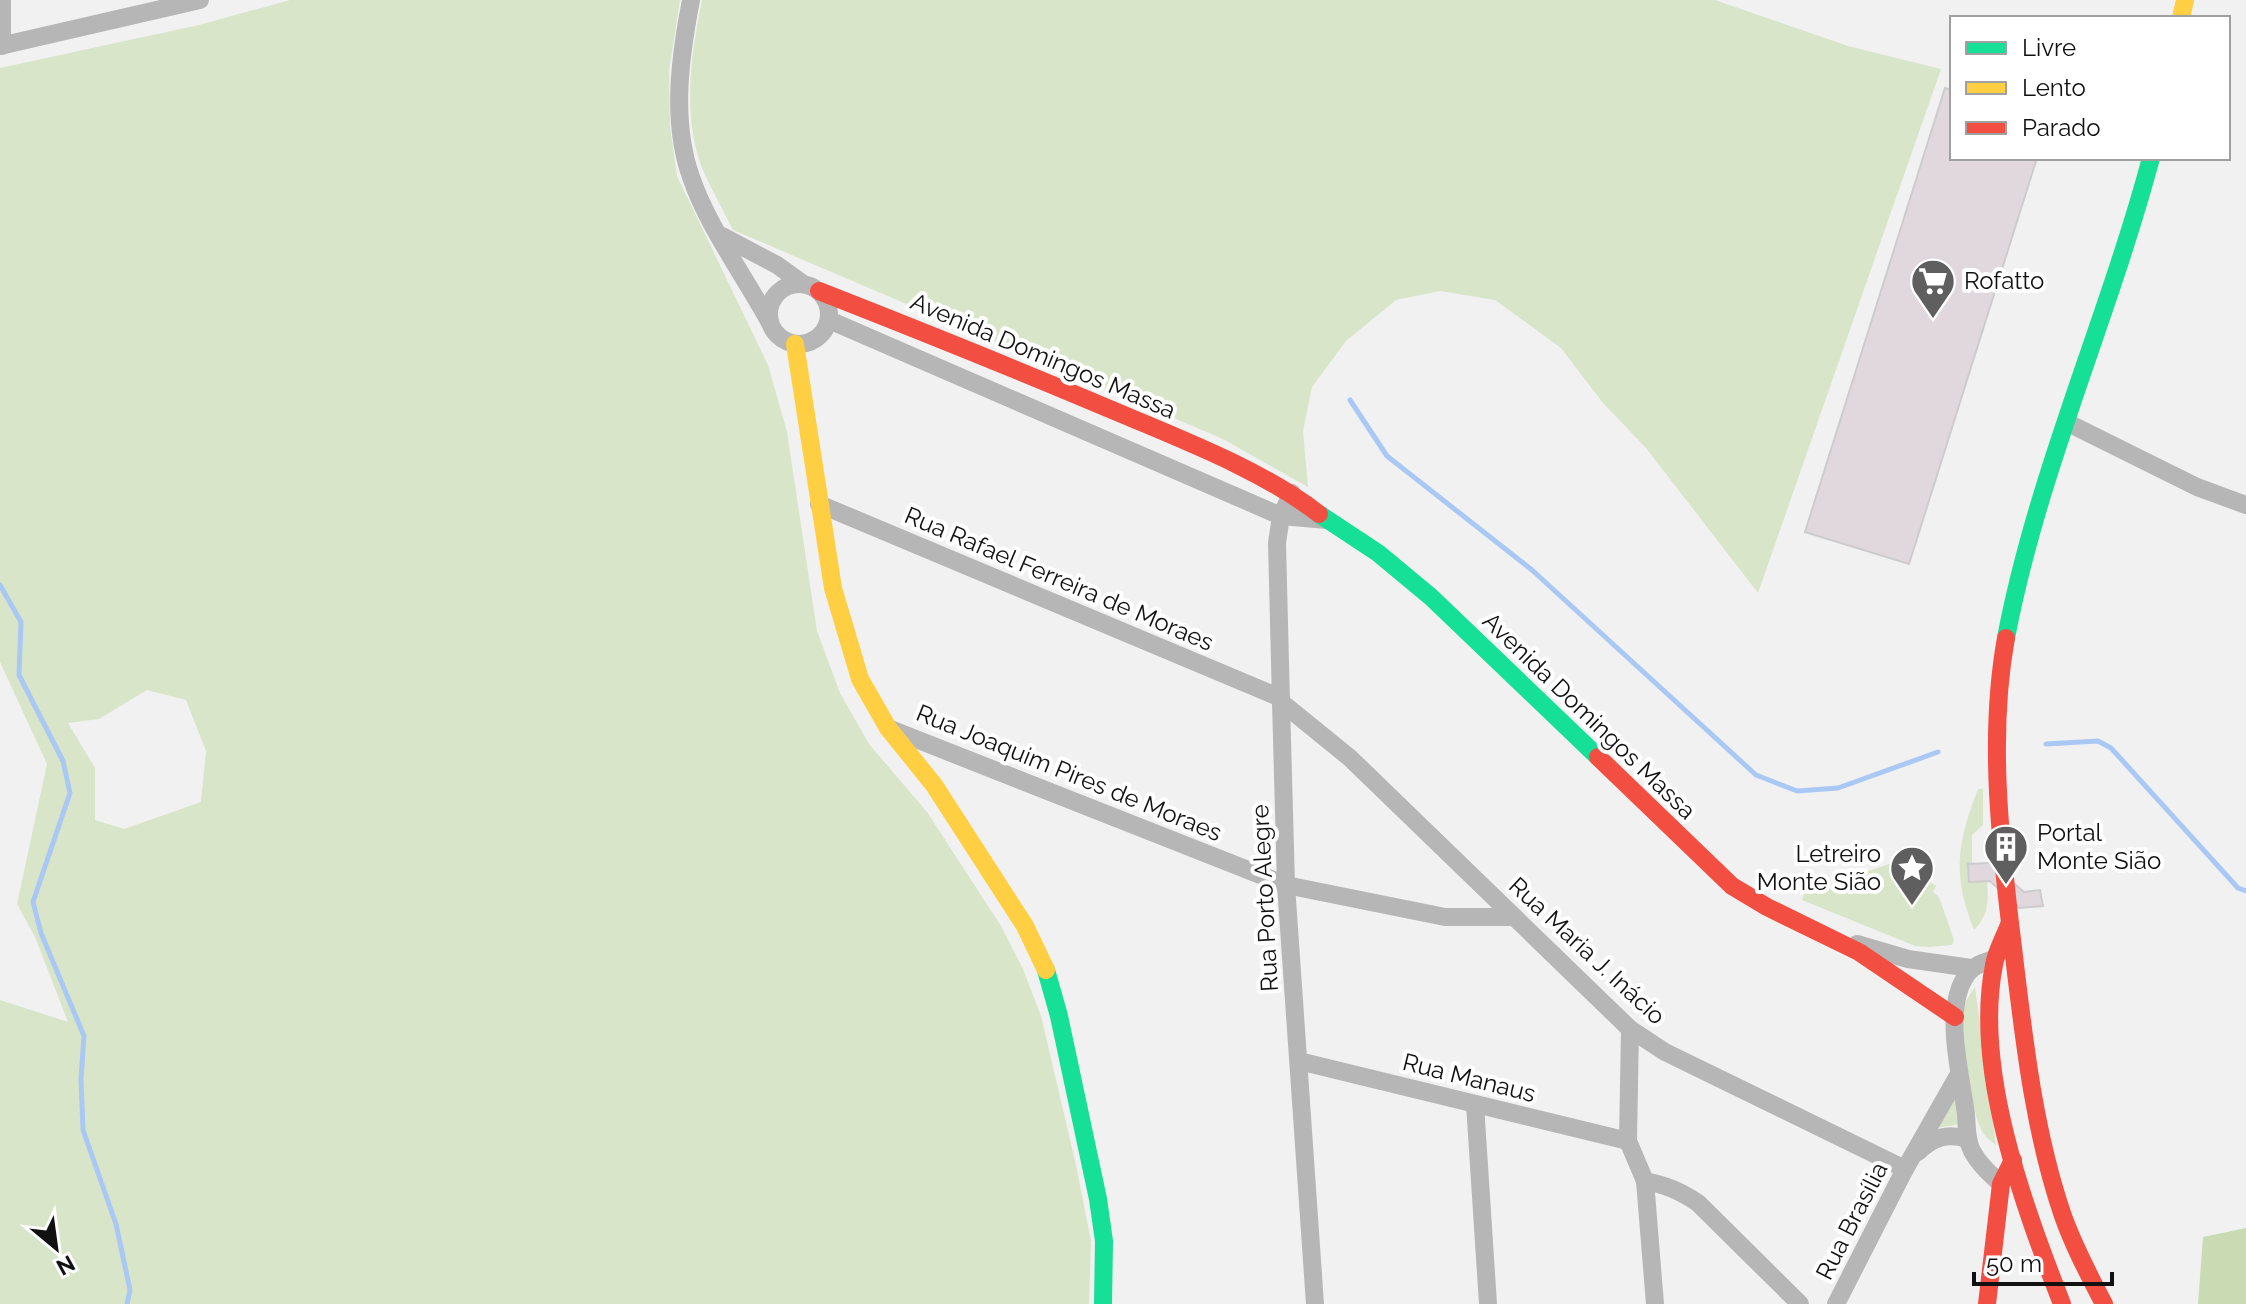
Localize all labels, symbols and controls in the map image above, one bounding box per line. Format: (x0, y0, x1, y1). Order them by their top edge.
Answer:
legend (1950, 16, 2230, 160)
text: Livre (2022, 33, 2076, 62)
text: Lento (2022, 73, 2086, 102)
text: Parado (2022, 113, 2101, 142)
supermarket icon: Rofatto (1909, 257, 1957, 320)
place label: Rofatto (1964, 266, 2044, 295)
street label: Avenida Domingos Massa (906, 287, 1180, 425)
street label: Rua Rafael Ferreira de Moraes (900, 500, 1218, 657)
street label: Avenida Domingos Massa (1477, 606, 1702, 825)
street label: Rua Joaquim Pires de Moraes (912, 698, 1226, 847)
street label: Rua Porto Alegre (1245, 804, 1284, 992)
place label: Portal Monte Sião (2037, 818, 2161, 875)
building icon: Portal Monte Sião (1982, 823, 2030, 886)
place label: Letreiro Monte Sião (1757, 839, 1881, 896)
place icon: Letreiro Monte Sião (1888, 844, 1936, 907)
street label: Rua Maria J. Inácio (1503, 871, 1671, 1030)
street label: Rua Manaus (1400, 1047, 1539, 1108)
street label: Rua Brasília (1810, 1157, 1894, 1284)
north arrow (16, 1208, 96, 1288)
scale bar (1974, 1236, 2112, 1286)
text: 50 m (1986, 1249, 2042, 1278)
text: N (52, 1250, 79, 1281)

